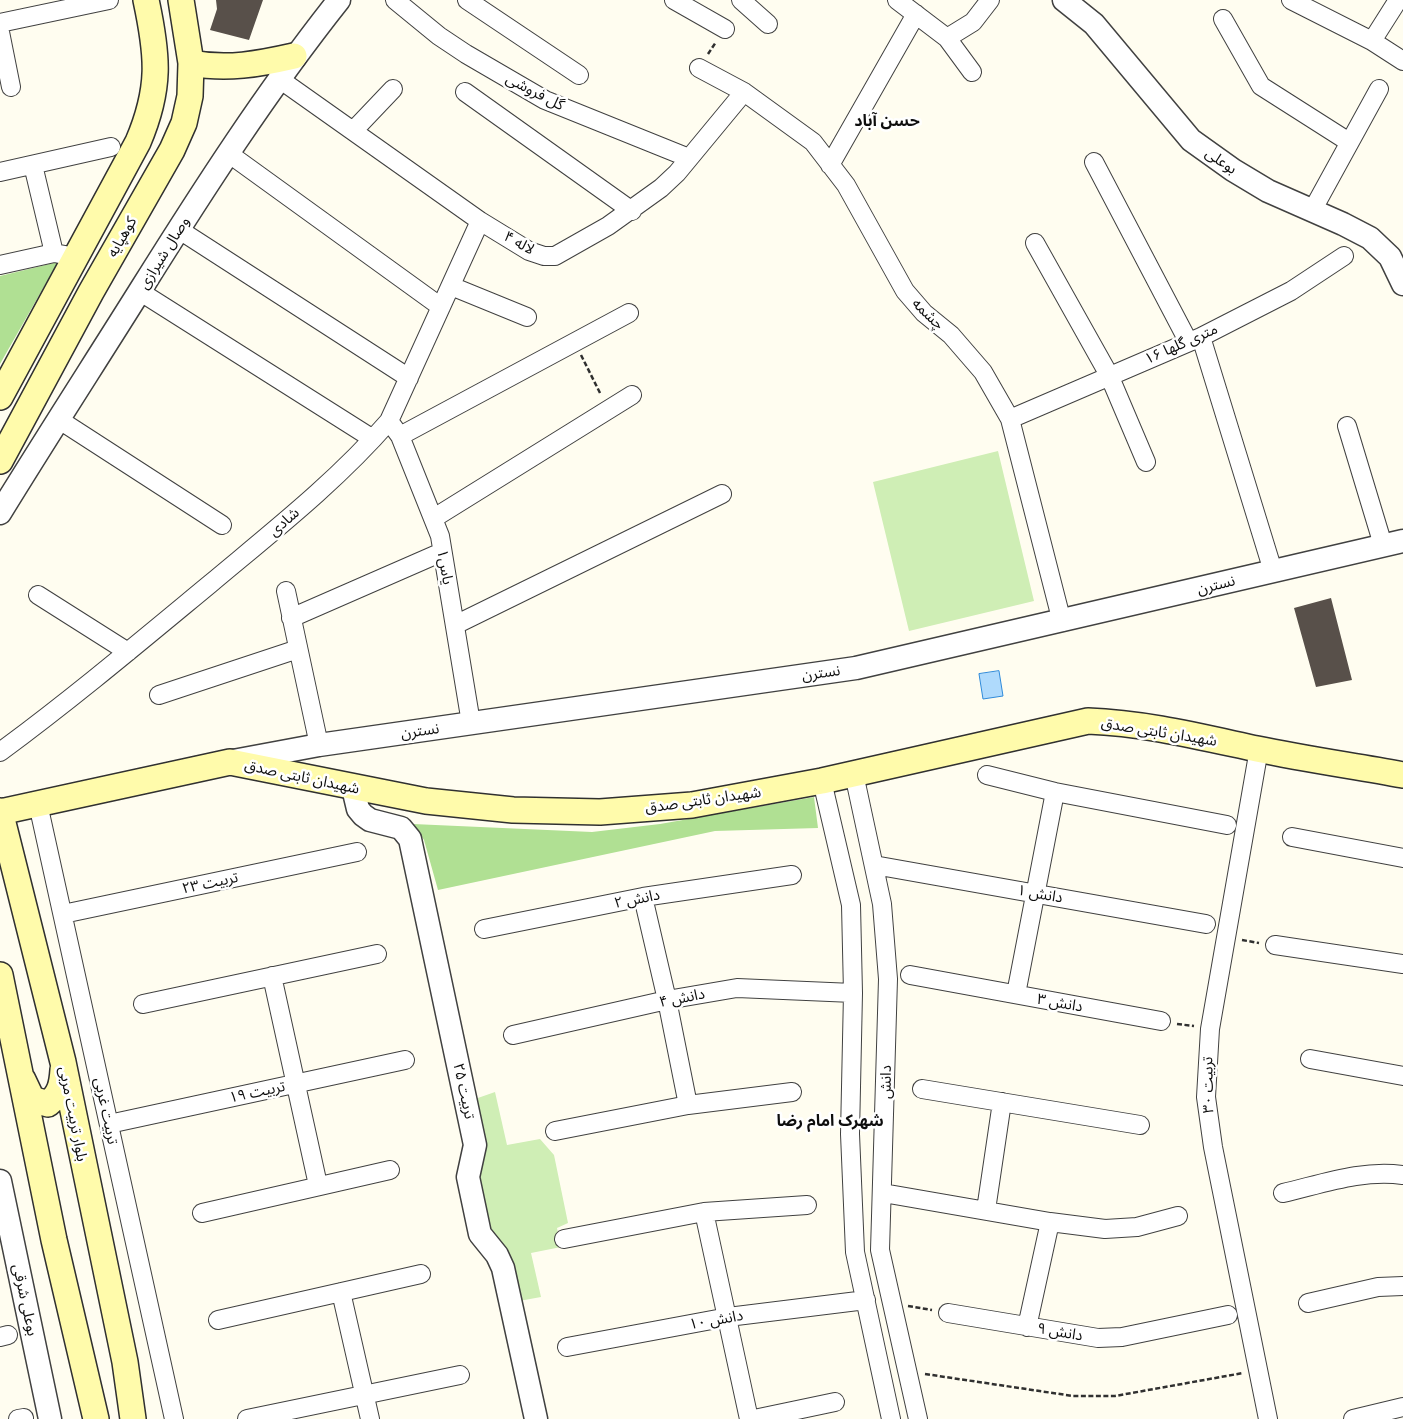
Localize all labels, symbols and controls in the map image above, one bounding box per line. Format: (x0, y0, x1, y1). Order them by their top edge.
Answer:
street label: گل فروشی (503, 70, 567, 114)
district label: حسن آباد (854, 111, 920, 131)
street label: بوعلی (1202, 144, 1240, 178)
street label: وصال شیرازی (135, 213, 193, 293)
street label: کوهپایه (103, 214, 141, 260)
street label: لاله ۴ (501, 227, 537, 259)
street label: چشمه (908, 294, 948, 334)
street label: ۱۶ متری گلها (1142, 320, 1220, 368)
street label: شادی (265, 504, 303, 540)
street label: یاس۱ (433, 548, 457, 586)
street label: نسترن (1195, 572, 1237, 598)
street label: نسترن (801, 661, 841, 685)
street label: شهیدان ثابتی صدق (1100, 714, 1218, 750)
street label: نسترن (400, 719, 440, 743)
street label: شهیدان ثابتی صدق (243, 756, 361, 798)
street label: شهیدان ثابتی صدق (644, 783, 762, 817)
street label: تربیت ۲۳ (180, 868, 240, 898)
street label: دانش ۱ (1016, 881, 1064, 907)
street label: دانش ۲ (613, 886, 661, 912)
street label: دانش ۴ (658, 985, 706, 1011)
street label: دانش ۳ (1036, 990, 1084, 1016)
street label: تربیت ۳۰ (1199, 1056, 1217, 1114)
street label: تربیت ۲۵ (449, 1061, 479, 1121)
street label: بلوار تربیت مربی (55, 1065, 91, 1163)
street label: دانش (877, 1065, 895, 1099)
street label: تربیت غربی (90, 1076, 122, 1146)
street label: تربیت ۱۹ (227, 1077, 287, 1107)
district label: شهرک امام رضا (776, 1111, 884, 1131)
street label: بوعلی شرقی (9, 1262, 41, 1338)
street label: دانش ۱۰ (688, 1306, 744, 1334)
street label: دانش ۹ (1036, 1319, 1084, 1345)

